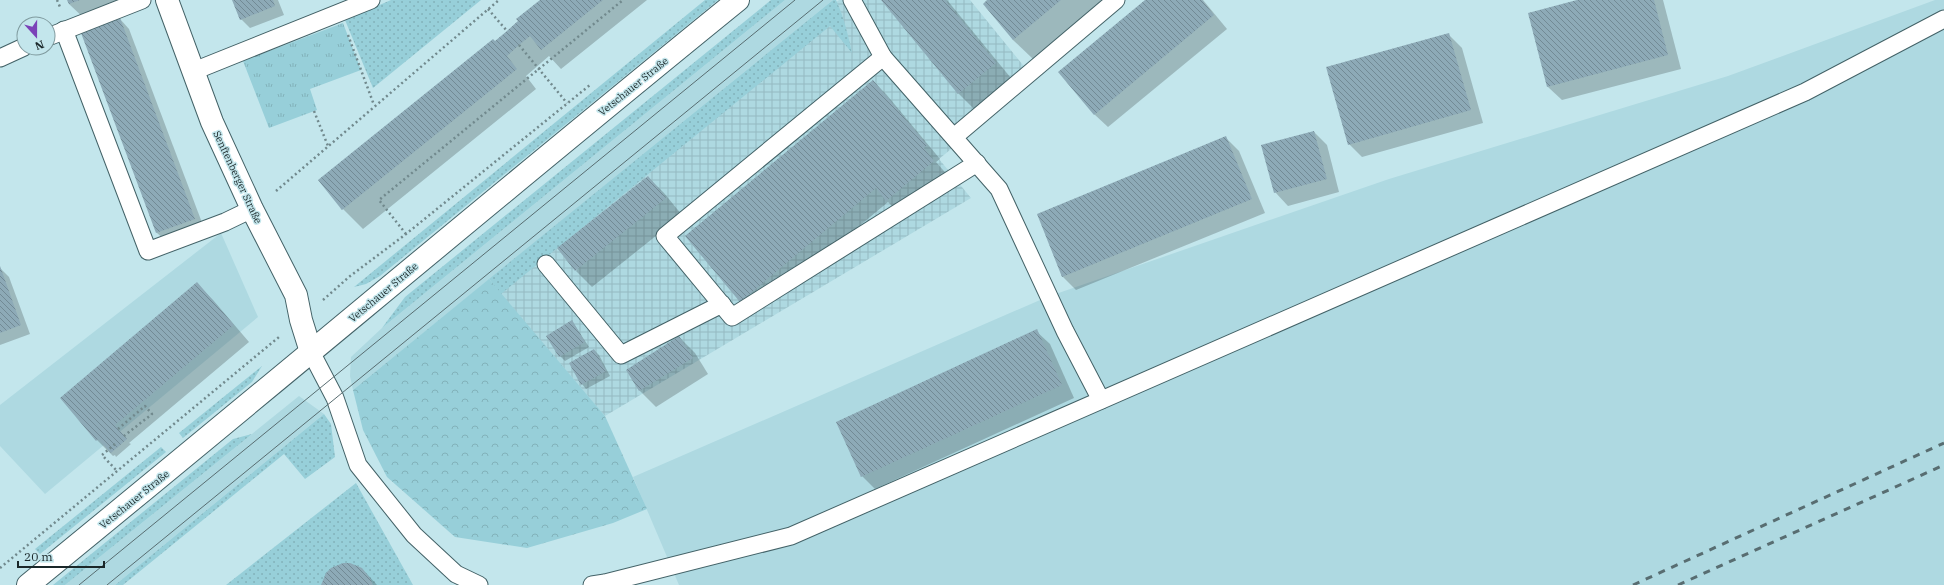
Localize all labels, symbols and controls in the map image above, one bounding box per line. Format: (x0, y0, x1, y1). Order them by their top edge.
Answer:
north arrow (16, 16, 56, 56)
text: N (33, 37, 46, 54)
street label: Vetschauer Straße (596, 54, 671, 119)
street label: Senftenberger Straße (210, 129, 265, 226)
street label: Vetschauer Straße (346, 260, 420, 325)
street label: Vetschauer Straße (97, 467, 172, 532)
scale bar (18, 543, 104, 569)
text: 20 m (24, 549, 53, 564)

